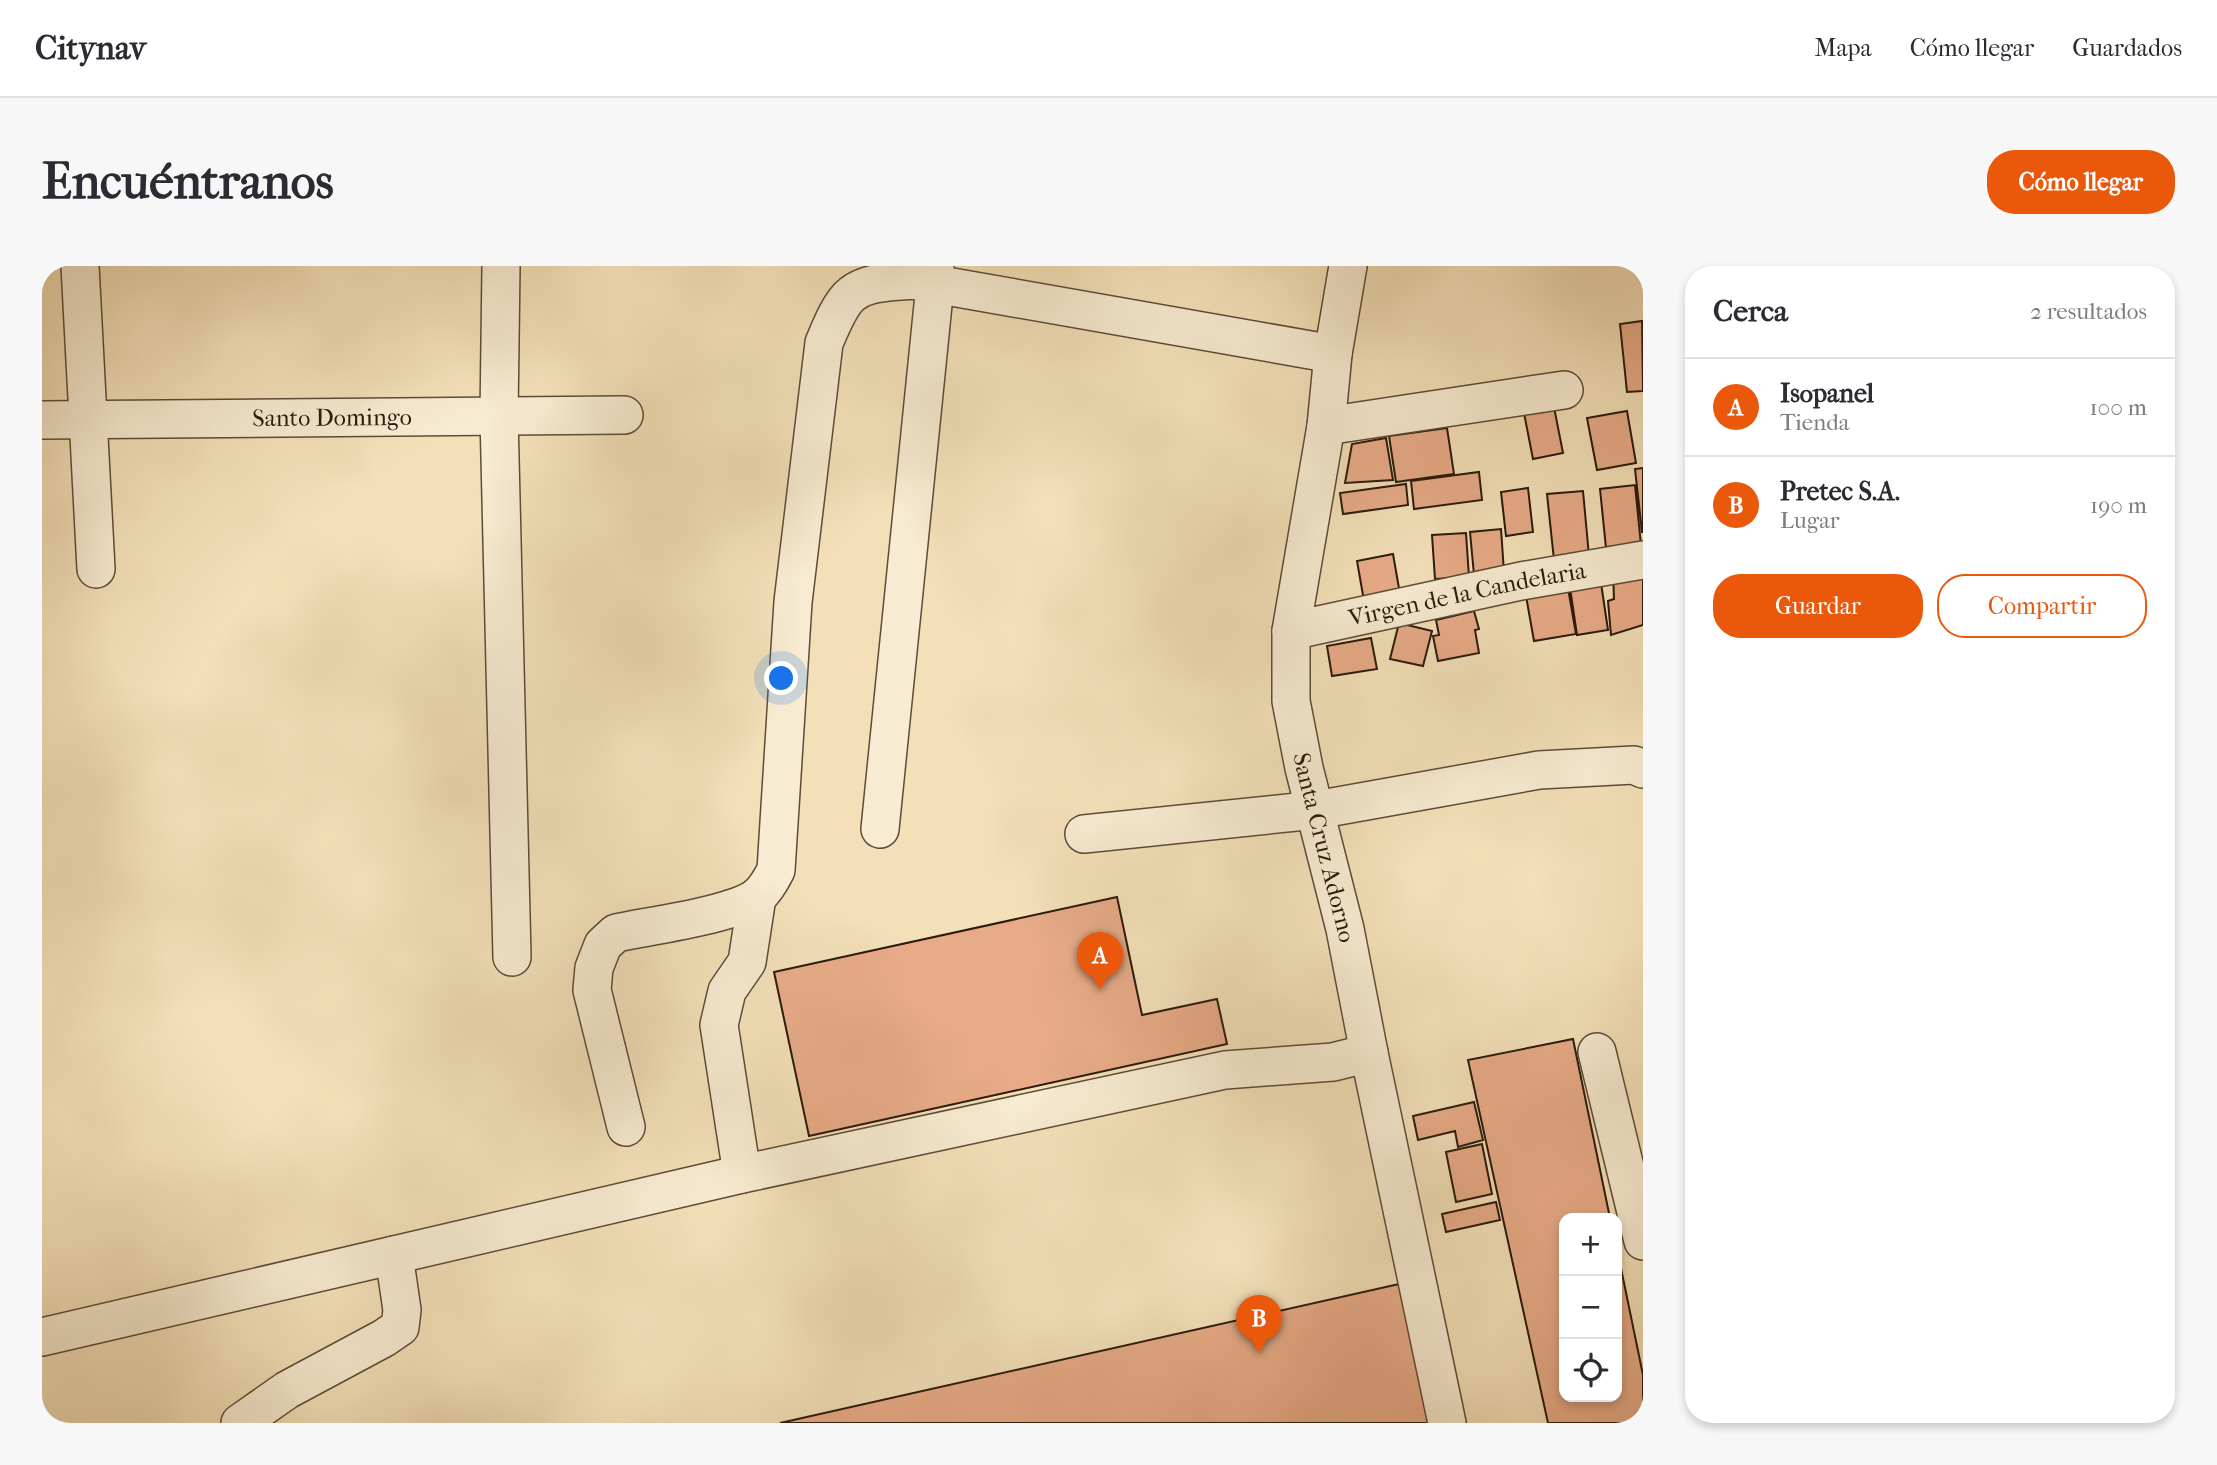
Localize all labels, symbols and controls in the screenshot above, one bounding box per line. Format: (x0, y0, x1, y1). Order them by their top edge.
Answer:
text: Citynav (35, 29, 146, 68)
text: Mapa (1814, 34, 1872, 62)
text: Cómo llegar (1910, 34, 2034, 62)
text: Guardados (2072, 34, 2182, 62)
button: Cómo llegar (1987, 150, 2175, 214)
text: Encuéntranos (42, 153, 334, 211)
text: Cerca (1713, 294, 1788, 329)
text: 2 resultados (2030, 298, 2147, 325)
text: Isopanel (1780, 378, 1874, 409)
text: A (1729, 394, 1743, 421)
text: 100 m (2089, 394, 2147, 421)
street label: Santo Domingo (252, 403, 412, 432)
text: Tienda (1780, 409, 1849, 436)
text: Pretec S.A. (1780, 476, 1900, 507)
text: B (1729, 492, 1743, 519)
text: 190 m (2090, 492, 2147, 519)
text: Lugar (1780, 507, 1840, 534)
street label: Virgen de la Candelaria (1345, 556, 1589, 632)
button: Guardar (1713, 574, 1923, 638)
button: Compartir (1937, 574, 2147, 638)
your location (764, 661, 798, 695)
street label: Santa Cruz Adorno (1287, 750, 1361, 945)
pin: A (1077, 932, 1123, 990)
map controls (1559, 1213, 1622, 1402)
button: + (1559, 1213, 1622, 1276)
button: − (1559, 1276, 1622, 1339)
pin: B (1236, 1295, 1282, 1353)
button: locate (1559, 1339, 1622, 1402)

